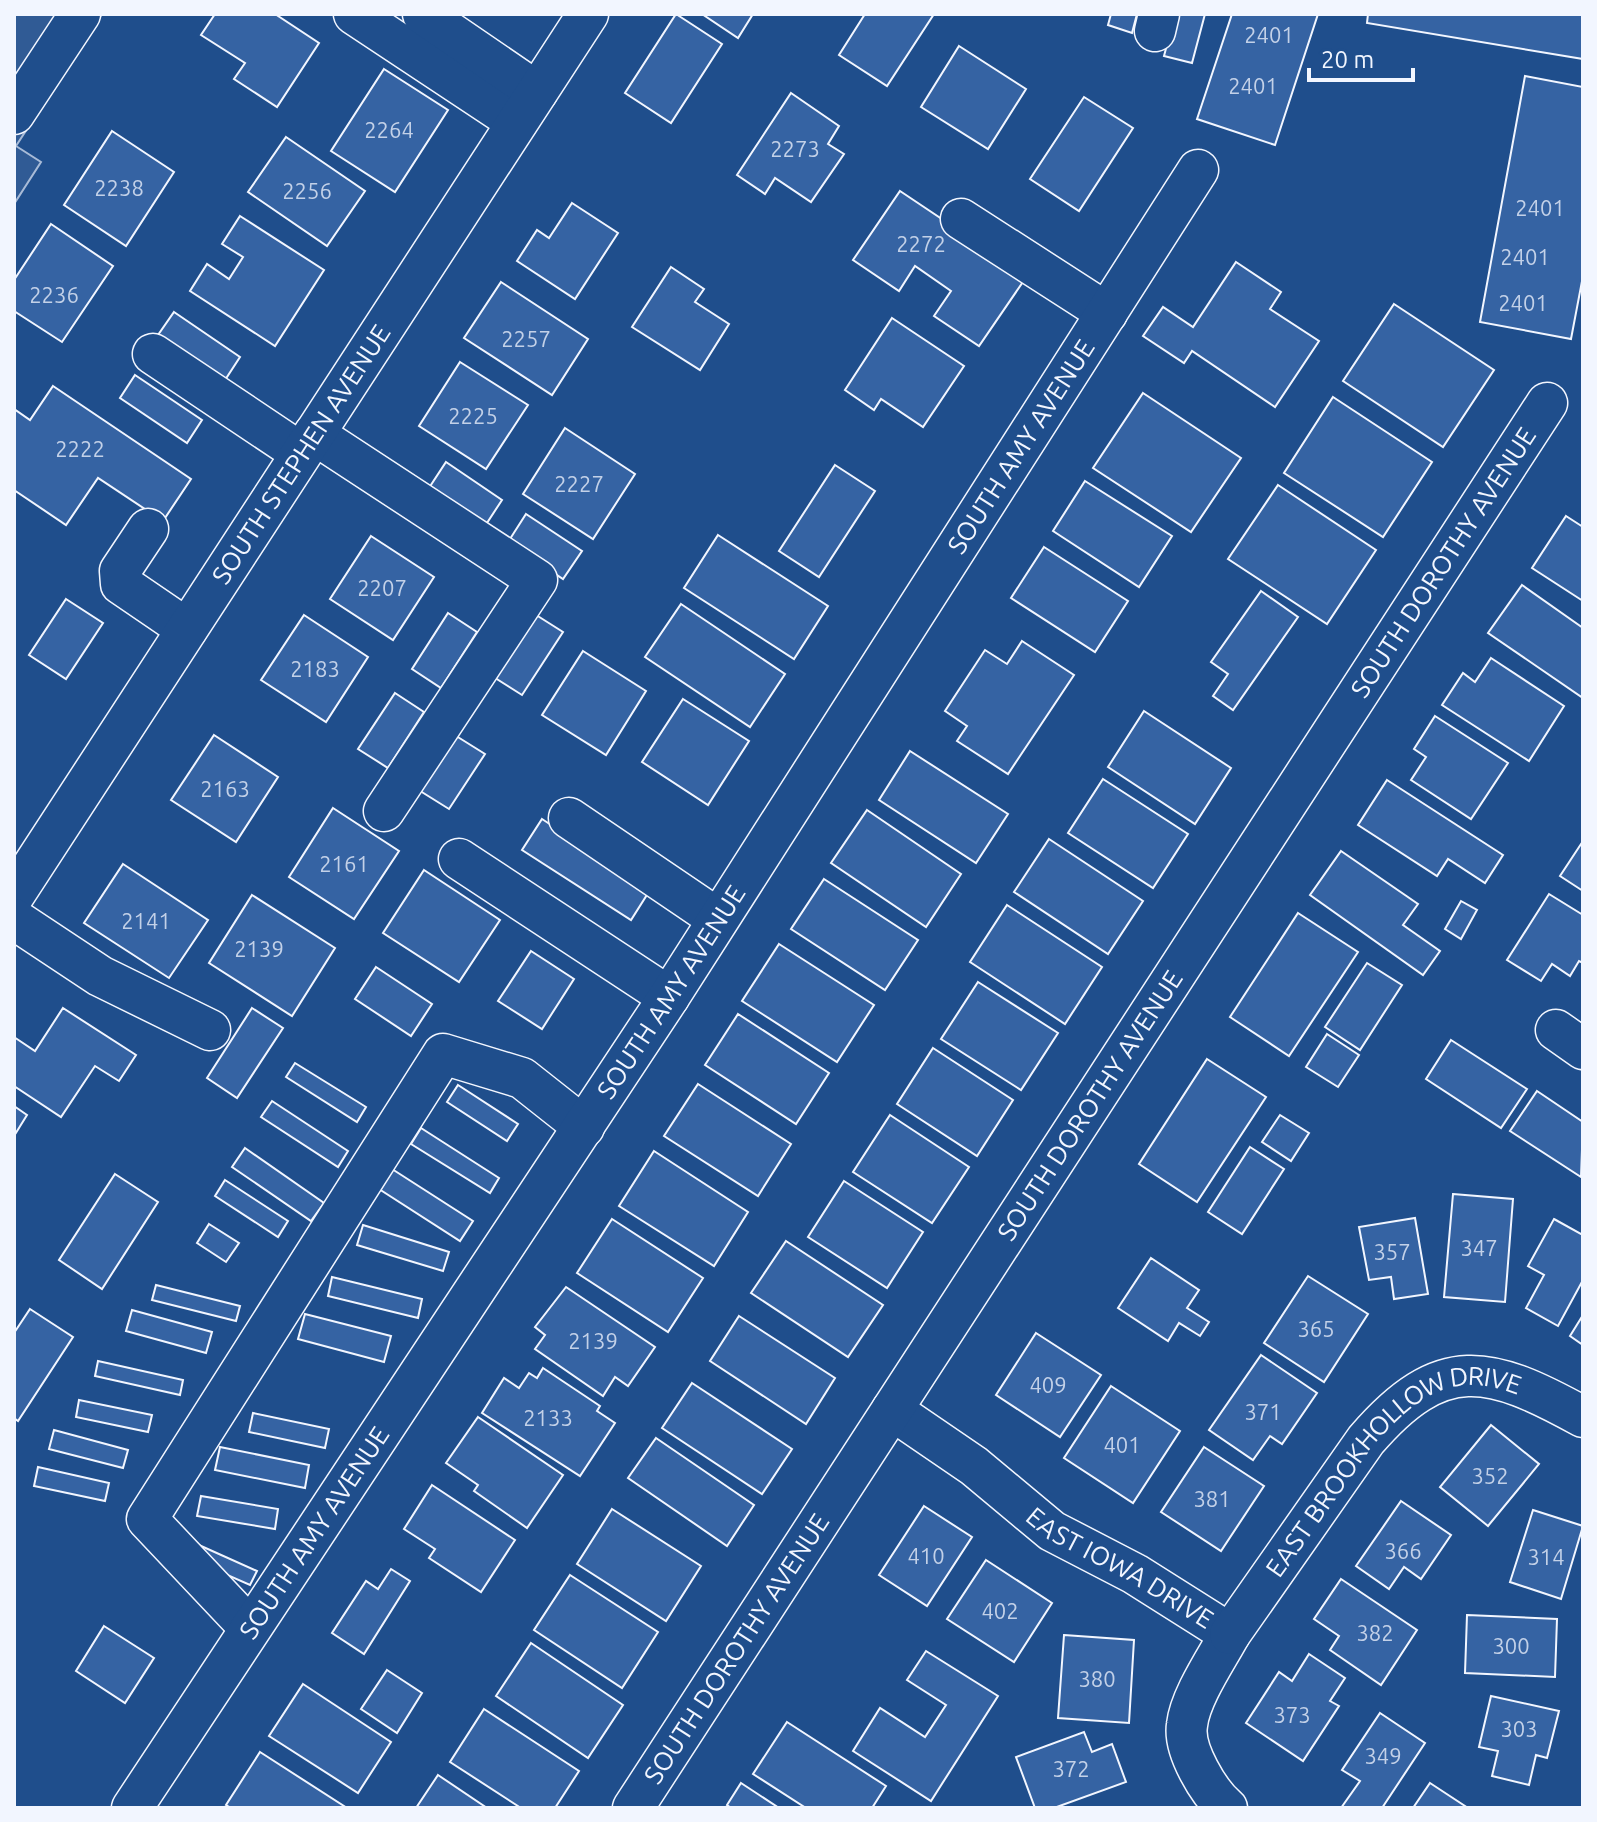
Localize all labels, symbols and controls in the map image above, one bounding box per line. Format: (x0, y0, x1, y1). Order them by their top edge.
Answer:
house number: 2401 (1244, 22, 1294, 47)
scale bar (1309, 32, 1413, 82)
text: 20 m (1321, 46, 1374, 73)
house number: 2401 (1228, 73, 1278, 98)
house number: 2264 (364, 117, 414, 142)
house number: 2273 (770, 136, 820, 161)
house number: 2238 (94, 175, 144, 200)
house number: 2256 (282, 178, 332, 203)
house number: 2401 (1515, 195, 1565, 220)
house number: 2272 (896, 231, 946, 256)
house number: 2401 (1500, 244, 1550, 269)
house number: 2236 (29, 282, 79, 307)
house number: 2401 (1498, 290, 1548, 315)
street label: SOUTH STEPHEN AVENUE (206, 319, 396, 589)
house number: 2257 (501, 326, 551, 351)
street label: SOUTH AMY AVENUE (942, 334, 1100, 559)
house number: 2225 (448, 403, 498, 428)
street label: SOUTH DOROTHY AVENUE (1345, 422, 1541, 702)
house number: 2222 (55, 436, 105, 461)
house number: 2227 (554, 471, 604, 496)
house number: 2207 (357, 575, 407, 600)
house number: 2183 (290, 656, 340, 681)
house number: 2163 (200, 776, 250, 801)
house number: 2161 (319, 851, 369, 876)
street label: SOUTH AMY AVENUE (591, 880, 751, 1104)
house number: 2141 (121, 908, 171, 933)
house number: 2139 (234, 936, 284, 961)
street label: SOUTH DOROTHY AVENUE (991, 965, 1188, 1246)
house number: 347 (1460, 1235, 1498, 1260)
house number: 357 (1373, 1239, 1411, 1264)
house number: 365 (1297, 1316, 1335, 1341)
house number: 2139 (568, 1328, 618, 1353)
street label: EAST BROOKHOLLOW DRIVE (1260, 1361, 1525, 1582)
house number: 409 (1029, 1372, 1067, 1397)
house number: 371 (1244, 1399, 1282, 1424)
house number: 2133 (523, 1405, 573, 1430)
street label: SOUTH AMY AVENUE (233, 1421, 394, 1644)
house number: 401 (1103, 1432, 1141, 1457)
house number: 352 (1471, 1463, 1509, 1488)
house number: 381 (1193, 1486, 1231, 1511)
street label: EAST IOWA DRIVE (1021, 1501, 1219, 1634)
street label: SOUTH DOROTHY AVENUE (638, 1508, 834, 1789)
house number: 366 (1384, 1538, 1422, 1563)
house number: 410 (907, 1543, 945, 1568)
house number: 314 (1527, 1544, 1565, 1569)
house number: 402 (981, 1598, 1019, 1623)
house number: 382 (1356, 1620, 1394, 1645)
house number: 300 (1492, 1633, 1530, 1658)
house number: 380 (1078, 1666, 1116, 1691)
house number: 373 (1273, 1702, 1311, 1727)
house number: 303 (1500, 1716, 1538, 1741)
house number: 349 (1364, 1743, 1402, 1768)
house number: 372 (1052, 1756, 1090, 1781)

